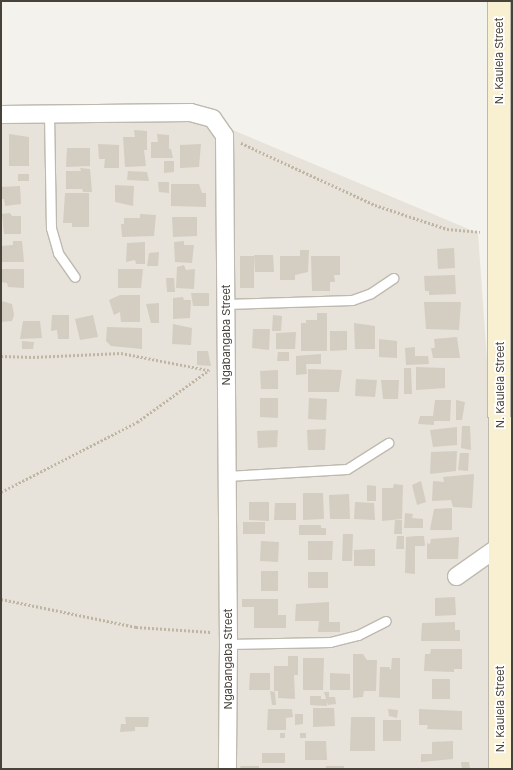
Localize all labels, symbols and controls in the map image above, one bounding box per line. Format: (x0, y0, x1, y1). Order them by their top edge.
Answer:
street label: N. Kaulela Street (492, 18, 506, 104)
street label: Ngabangaba Street (219, 285, 233, 385)
street label: N. Kaulela Street (493, 342, 507, 428)
street label: Ngabangaba Street (221, 609, 235, 709)
street label: N. Kaulela Street (493, 666, 507, 752)

